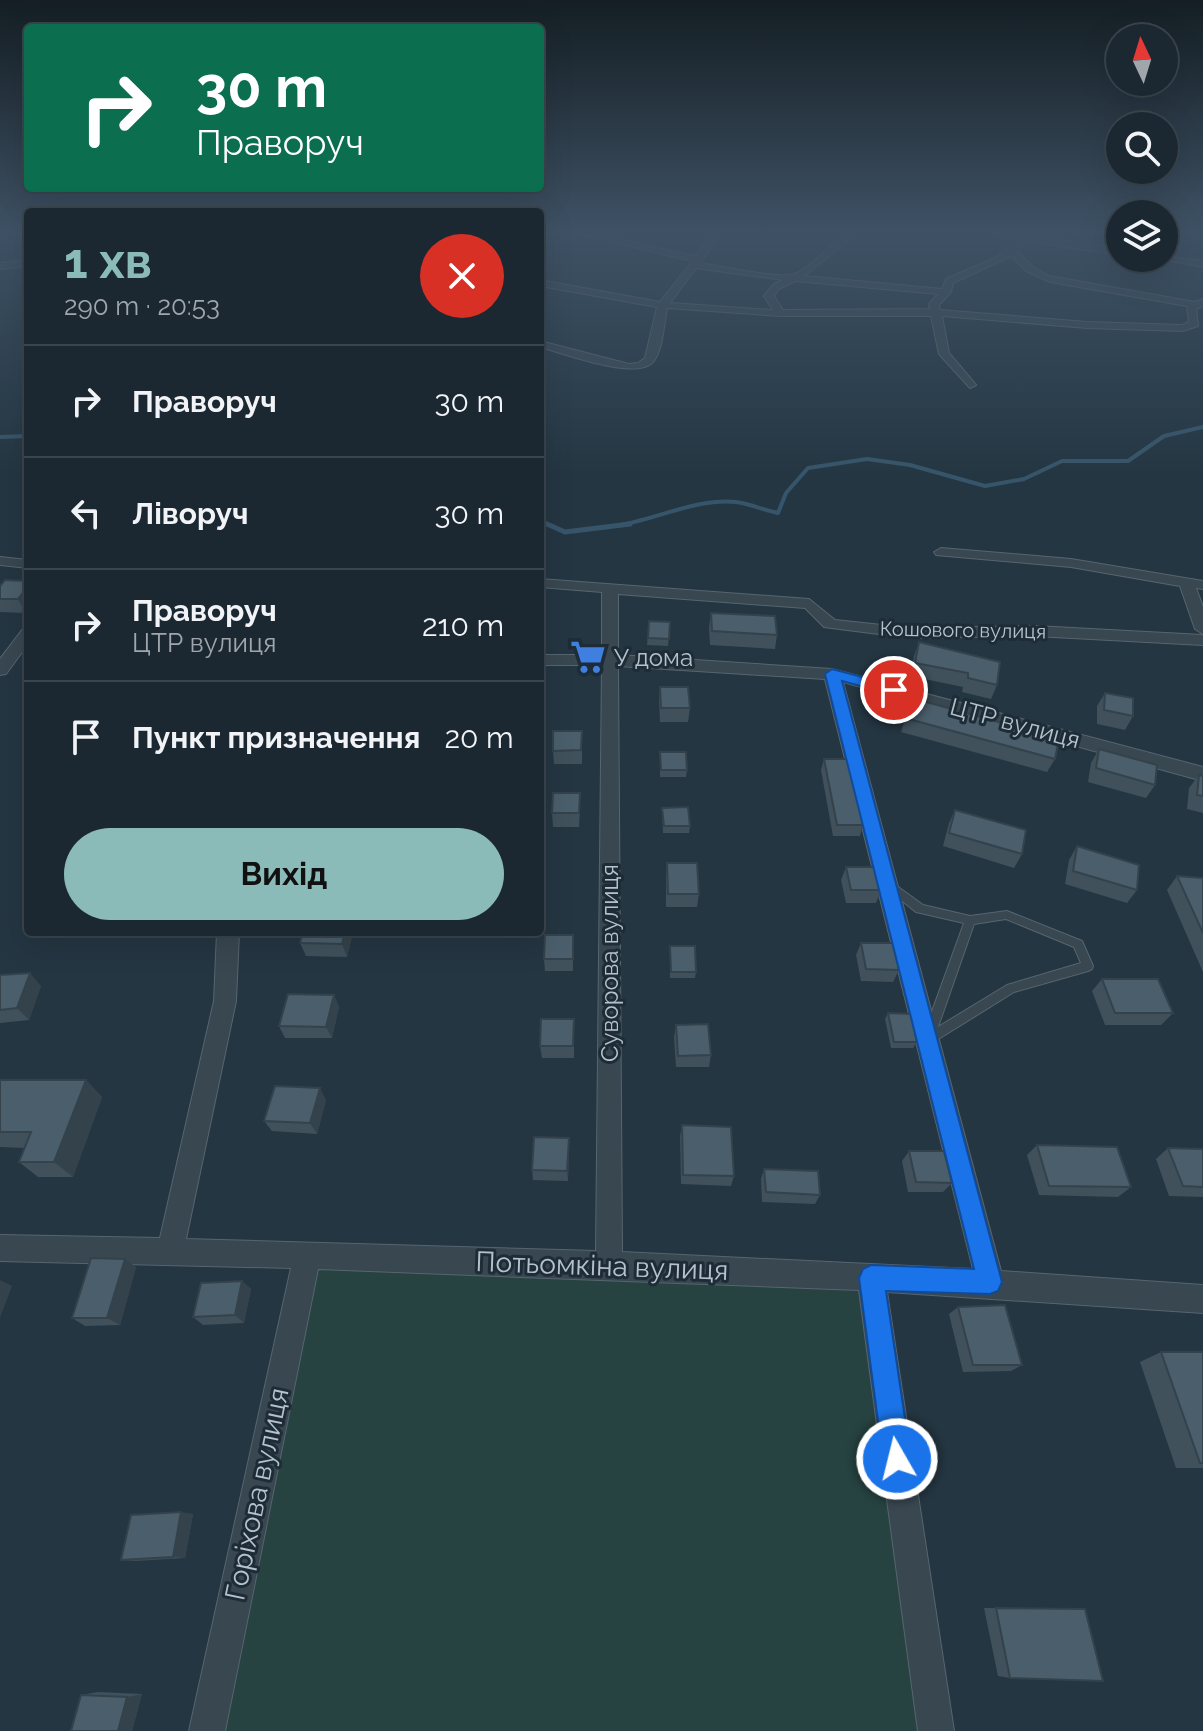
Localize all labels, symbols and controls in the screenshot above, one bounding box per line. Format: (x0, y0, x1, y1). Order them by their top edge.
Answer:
north arrow (1106, 24, 1178, 96)
map controls (1106, 24, 1178, 272)
text: 30 m (196, 54, 327, 120)
icon: right (64, 56, 168, 160)
button: search (1106, 112, 1178, 184)
text: Праворуч (196, 121, 364, 163)
button: layers (1106, 200, 1178, 272)
text: 1 хв (64, 233, 152, 289)
button: close (420, 234, 504, 318)
text: 290 m · 20:53 (64, 291, 220, 321)
icon: right (64, 379, 108, 423)
text: Праворуч (132, 384, 277, 419)
text: 30 m (434, 384, 504, 419)
icon: left (64, 491, 108, 535)
text: Ліворуч (132, 496, 248, 531)
text: 30 m (434, 496, 504, 531)
text: Праворуч (132, 593, 277, 628)
icon: right (64, 603, 108, 647)
text: 210 m (422, 608, 504, 643)
street label: Кошового вулиця (880, 617, 1046, 643)
text: ЦТР вулиця (132, 628, 276, 658)
supermarket icon: У дома (569, 638, 607, 676)
place label: У дома (614, 643, 693, 672)
pin (860, 656, 928, 724)
icon: arrive (872, 668, 916, 712)
street label: ЦТР вулиця (947, 692, 1083, 754)
icon: arrive (64, 715, 108, 759)
text: Пункт призначення (132, 720, 420, 755)
text: 20 m (444, 720, 514, 755)
button: Вихід (64, 828, 504, 920)
street label: Суворова вулиця (595, 864, 624, 1062)
street label: Потьомкіна вулиця (475, 1245, 729, 1287)
street label: Горіхова вулиця (218, 1385, 296, 1603)
position arrow (855, 1417, 939, 1501)

